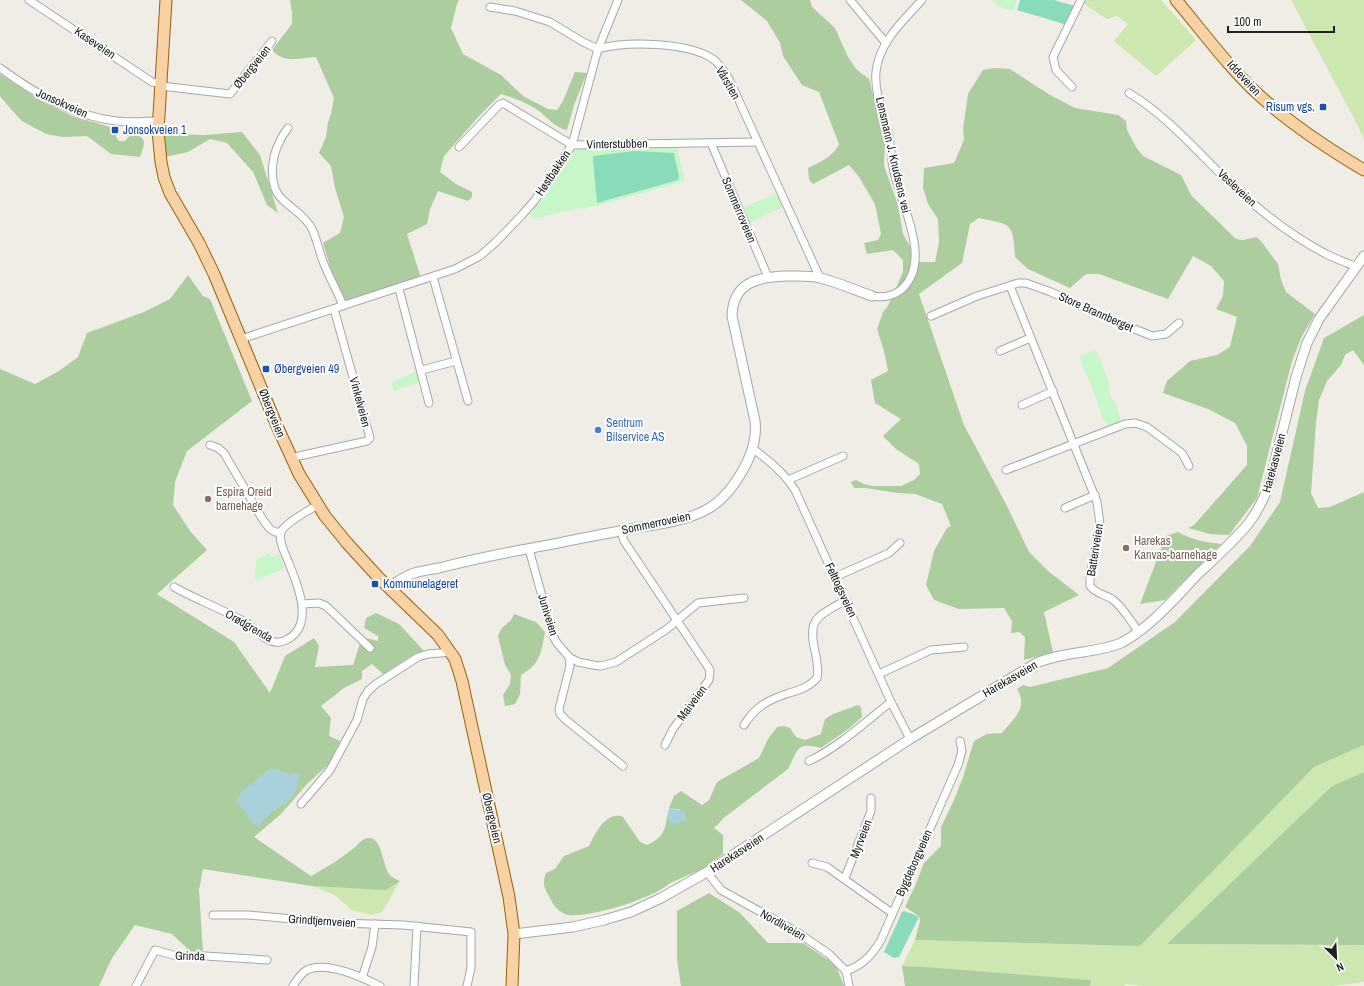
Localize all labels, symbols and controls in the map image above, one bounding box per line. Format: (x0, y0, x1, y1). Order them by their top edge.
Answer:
scale bar (1228, 8, 1334, 34)
text: 100 m (1234, 14, 1261, 30)
street label: Kaseveien (71, 23, 119, 63)
street label: Øbergveien (230, 42, 274, 92)
street label: Iddeveien (1223, 57, 1265, 99)
street label: Vårstien (712, 63, 744, 103)
street label: Jonsokveien (34, 84, 90, 122)
street label: Lensmann J. Knudsens vei (872, 95, 914, 215)
place label: Risum vgs. (1266, 99, 1315, 115)
marker: Risum vgs. (1318, 102, 1328, 112)
place label: Jonsokveien 1 (123, 122, 187, 138)
marker: Jonsokveien 1 (110, 125, 120, 135)
street label: Vinterstubben (586, 135, 648, 153)
street label: Høstbakken (532, 147, 574, 199)
street label: Vesleveien (1214, 166, 1260, 210)
street label: Sommerroveien (718, 175, 760, 245)
street label: Store Brannberget (1056, 288, 1136, 336)
place label: Øbergveien 49 (274, 361, 339, 377)
marker: Øbergveien 49 (261, 364, 271, 374)
street label: Vinkelveien (346, 375, 374, 429)
street label: Øbergveien (255, 386, 289, 440)
place label: Sentrum Bilservice AS (606, 415, 665, 445)
marker: Sentrum Bilservice AS (593, 425, 603, 435)
street label: Harekasveien (1258, 432, 1290, 494)
place label: Espira Oreid barnehage (216, 484, 272, 514)
marker: Espira Oreid barnehage (203, 494, 213, 504)
street label: Sommerroveien (620, 508, 692, 538)
street label: Batteriveien (1083, 523, 1107, 577)
place label: Harekas Kanvas-barnehage (1134, 533, 1217, 563)
marker: Harekas Kanvas-barnehage (1121, 543, 1131, 553)
street label: Felttogsveien (821, 560, 861, 620)
place label: Kommunelageret (383, 576, 458, 592)
marker: Kommunelageret (370, 579, 380, 589)
street label: Juniveien (534, 592, 562, 638)
street label: Orødgrenda (222, 606, 276, 646)
street label: Harekasveien (980, 657, 1040, 701)
street label: Maiveien (673, 682, 711, 724)
street label: Øbergveien (478, 791, 506, 845)
street label: Myrveien (846, 817, 876, 861)
street label: Bygdeborgveien (892, 827, 936, 899)
street label: Harekasveien (707, 830, 767, 876)
street label: Nordliveien (757, 905, 809, 945)
street label: Grindtjernveien (288, 911, 356, 931)
north arrow (1316, 938, 1356, 978)
street label: Grinda (175, 948, 206, 964)
text: N (1334, 959, 1346, 975)

